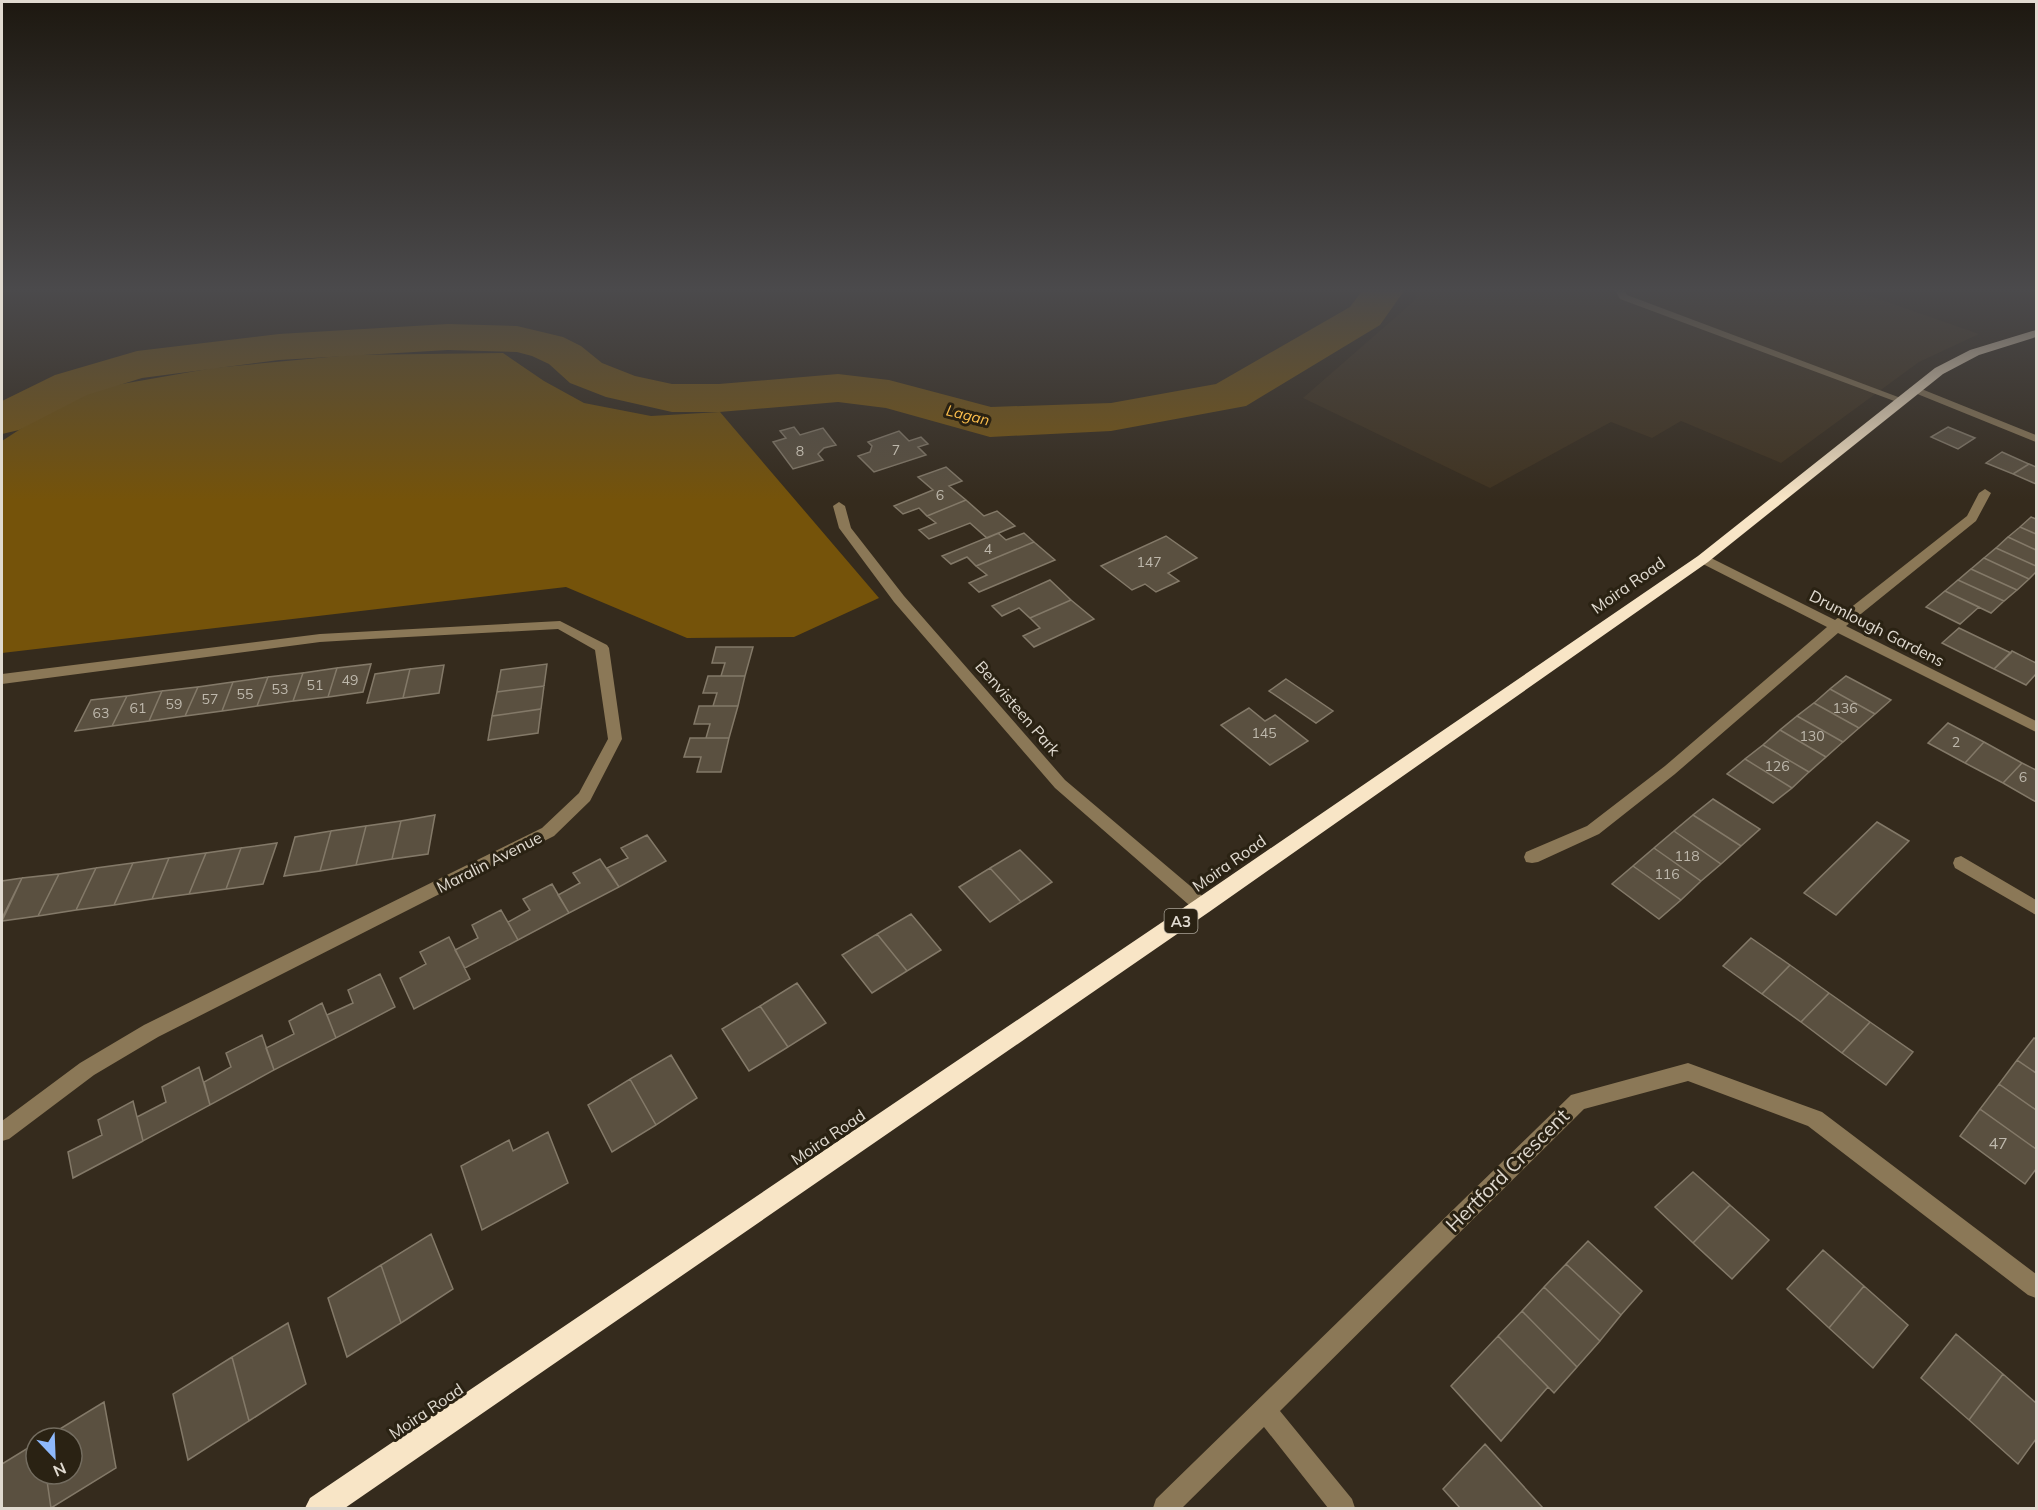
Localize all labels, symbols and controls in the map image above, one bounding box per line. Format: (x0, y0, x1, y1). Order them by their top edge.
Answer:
water label: Lagan (944, 400, 992, 430)
house number: 7 (892, 441, 900, 459)
house number: 8 (796, 442, 804, 460)
house number: 6 (936, 486, 944, 504)
house number: 4 (984, 540, 993, 558)
street label: Moira Road (1587, 552, 1669, 618)
house number: 147 (1136, 553, 1162, 571)
street label: Drumlough Gardens (1806, 585, 1948, 671)
street label: Benvisteen Park (971, 656, 1065, 760)
house number: 49 (342, 671, 358, 689)
house number: 51 (307, 676, 323, 694)
house number: 53 (272, 680, 288, 698)
house number: 55 (237, 685, 253, 703)
house number: 57 (202, 690, 218, 708)
house number: 59 (166, 695, 182, 713)
house number: 61 (130, 699, 146, 717)
house number: 136 (1832, 699, 1858, 717)
house number: 63 (93, 704, 109, 722)
house number: 145 (1251, 724, 1277, 742)
house number: 130 (1799, 727, 1825, 745)
house number: 2 (1952, 733, 1960, 751)
house number: 126 (1764, 757, 1790, 775)
house number: 6 (2019, 768, 2027, 786)
street label: Maralin Avenue (433, 827, 545, 897)
street label: Moira Road (1188, 830, 1270, 896)
house number: 118 (1674, 847, 1700, 865)
house number: 116 (1654, 865, 1680, 883)
road number: A3 (1164, 909, 1198, 933)
street label: Hertford Crescent (1440, 1103, 1574, 1237)
street label: Moira Road (787, 1105, 869, 1169)
house number: 47 (1988, 1133, 2008, 1153)
street label: Moira Road (385, 1379, 467, 1443)
north arrow (24, 1426, 84, 1486)
text: N (50, 1458, 69, 1481)

